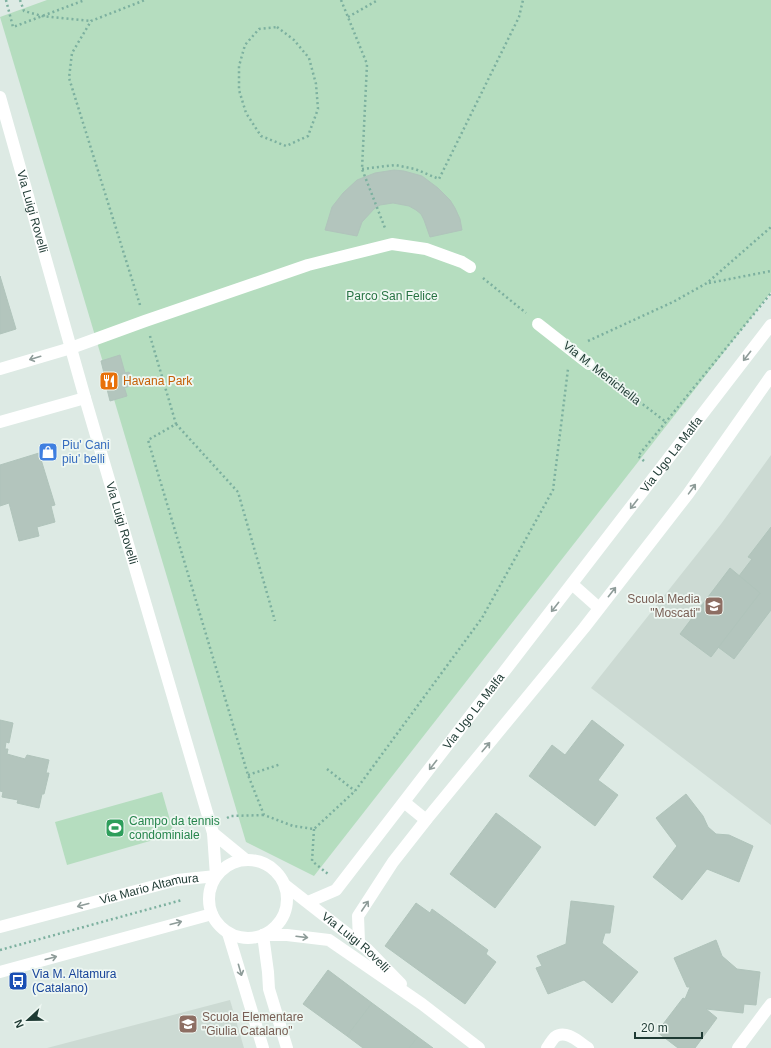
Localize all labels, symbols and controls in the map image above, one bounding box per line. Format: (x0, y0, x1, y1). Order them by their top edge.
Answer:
street label: Via Luigi Rovelli (14, 169, 51, 254)
park label: Parco San Felice (346, 289, 438, 303)
street label: Via M. Menichella (560, 338, 644, 408)
one-way arrow (743, 351, 751, 362)
one-way arrow (30, 355, 42, 363)
restaurant icon: Havana Park (98, 370, 120, 392)
place label: Havana Park (123, 374, 193, 388)
street label: Via Ugo La Malfa (638, 414, 705, 495)
place label: Piu' Cani piu' belli (62, 438, 110, 466)
shop icon: Piu' Cani piu' belli (37, 441, 59, 463)
street label: Via Luigi Rovelli (103, 480, 141, 566)
one-way arrow (688, 483, 696, 494)
one-way arrow (629, 498, 638, 509)
one-way arrow (608, 586, 616, 597)
place label: Scuola Media "Moscati" (627, 592, 700, 620)
school or university icon: Scuola Media "Moscati" (703, 595, 725, 617)
one-way arrow (550, 601, 559, 612)
street label: Via Ugo La Malfa (440, 670, 507, 752)
one-way arrow (482, 742, 491, 752)
one-way arrow (428, 760, 437, 771)
place label: Campo da tennis condominiale (129, 814, 220, 842)
sports icon: Campo da tennis condominiale (104, 817, 126, 839)
street label: Via Mario Altamura (98, 871, 199, 907)
one-way arrow (361, 900, 369, 911)
one-way arrow (76, 902, 89, 909)
street label: Via Luigi Rovelli (319, 909, 393, 975)
one-way arrow (170, 919, 183, 927)
one-way arrow (295, 933, 308, 941)
one-way arrow (44, 954, 57, 961)
one-way arrow (236, 964, 244, 977)
place label: Via M. Altamura (Catalano) (32, 967, 117, 995)
bus stop icon: Via M. Altamura (Catalano) (7, 970, 29, 992)
north arrow (8, 1000, 48, 1040)
place label: Scuola Elementare "Giulia Catalano" (202, 1010, 304, 1038)
school or university icon: Scuola Elementare "Giulia Catalano" (177, 1013, 199, 1035)
scale bar (635, 1014, 702, 1040)
text: N (12, 1018, 26, 1030)
text: 20 m (641, 1021, 668, 1035)

